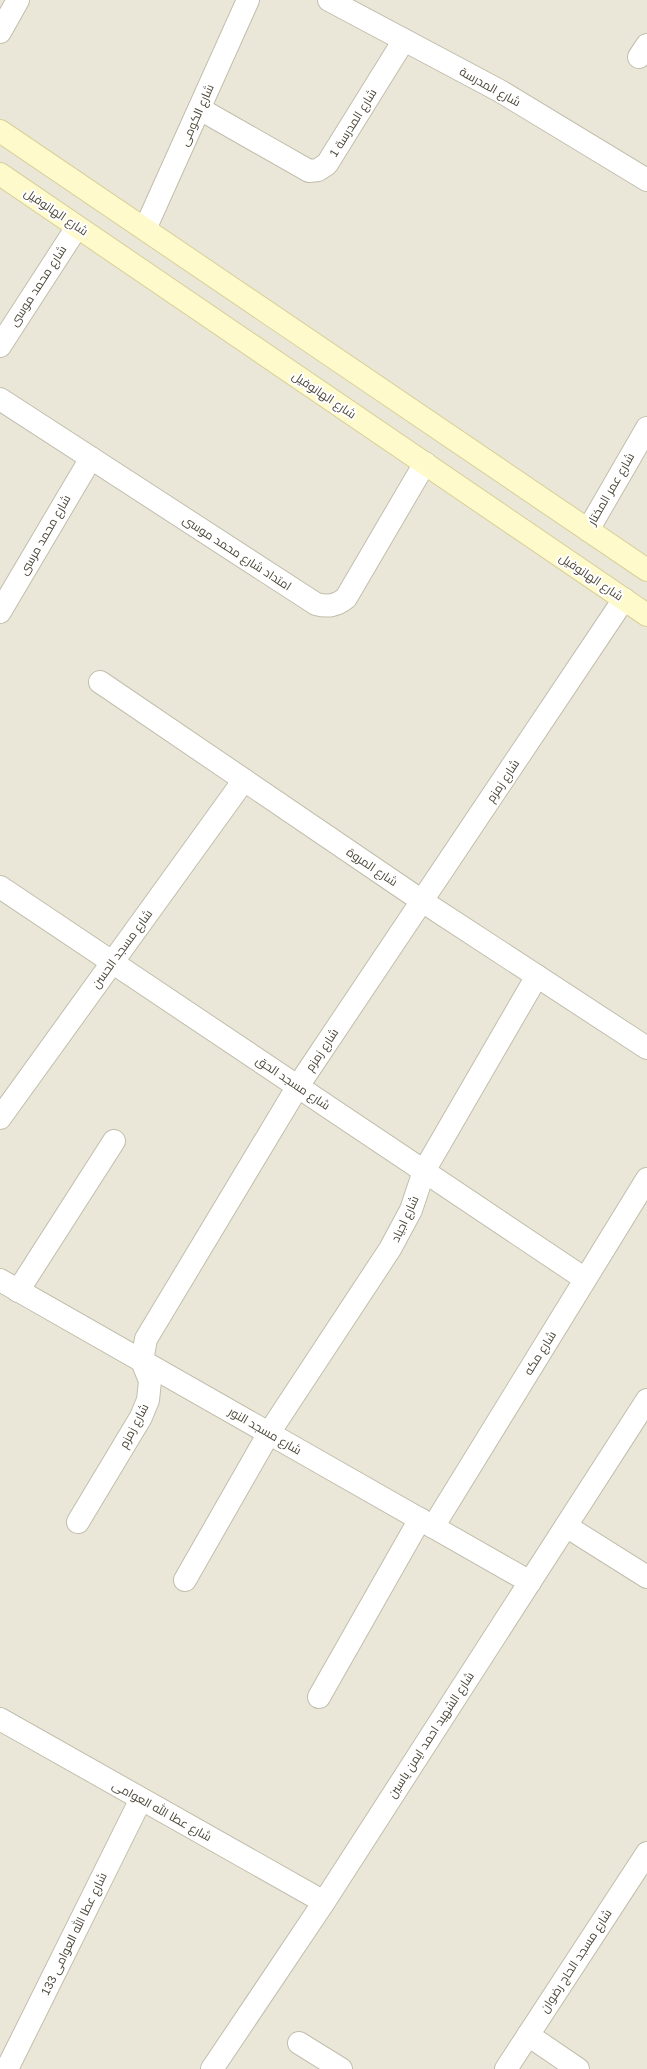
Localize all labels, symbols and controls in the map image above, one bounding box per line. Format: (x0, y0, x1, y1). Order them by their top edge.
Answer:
street label: شارع المدرسة (457, 64, 523, 110)
street label: شارع الكومى (177, 82, 218, 149)
street label: شارع المدرسة 1 (326, 86, 380, 160)
street label: شارع الهانوفيل (21, 186, 91, 239)
street label: شارع محمد موسى (7, 243, 70, 330)
street label: شارع الهانوفيل (289, 369, 359, 422)
street label: شارع عمر المختار (584, 450, 638, 529)
street label: شارع محمد مرسى (16, 492, 74, 578)
street label: امتداد شارع محمد موسى (180, 513, 294, 594)
street label: شارع الهانوفيل (556, 551, 626, 604)
street label: شارع زمزم (484, 757, 523, 806)
street label: شارع المروة (343, 845, 400, 890)
street label: شارع مسجد الحسن (89, 907, 156, 992)
street label: شارع زمزم (303, 1026, 342, 1075)
street label: شارع مسجد الحق (253, 1053, 333, 1114)
street label: شارع اجياد (388, 1194, 423, 1245)
street label: شارع مكه (521, 1328, 560, 1378)
street label: شارع زمزم (116, 1401, 152, 1451)
street label: شارع مسجد النور (225, 1404, 304, 1458)
street label: شارع الشهيد احمد ايمن ياسين (385, 1669, 478, 1801)
street label: شارع عطا الله العوامى (109, 1777, 215, 1845)
street label: شارع عطا الله العوامى 133 (37, 1870, 111, 1998)
street label: شارع مسجد الحاج رضوان (537, 1907, 616, 2016)

